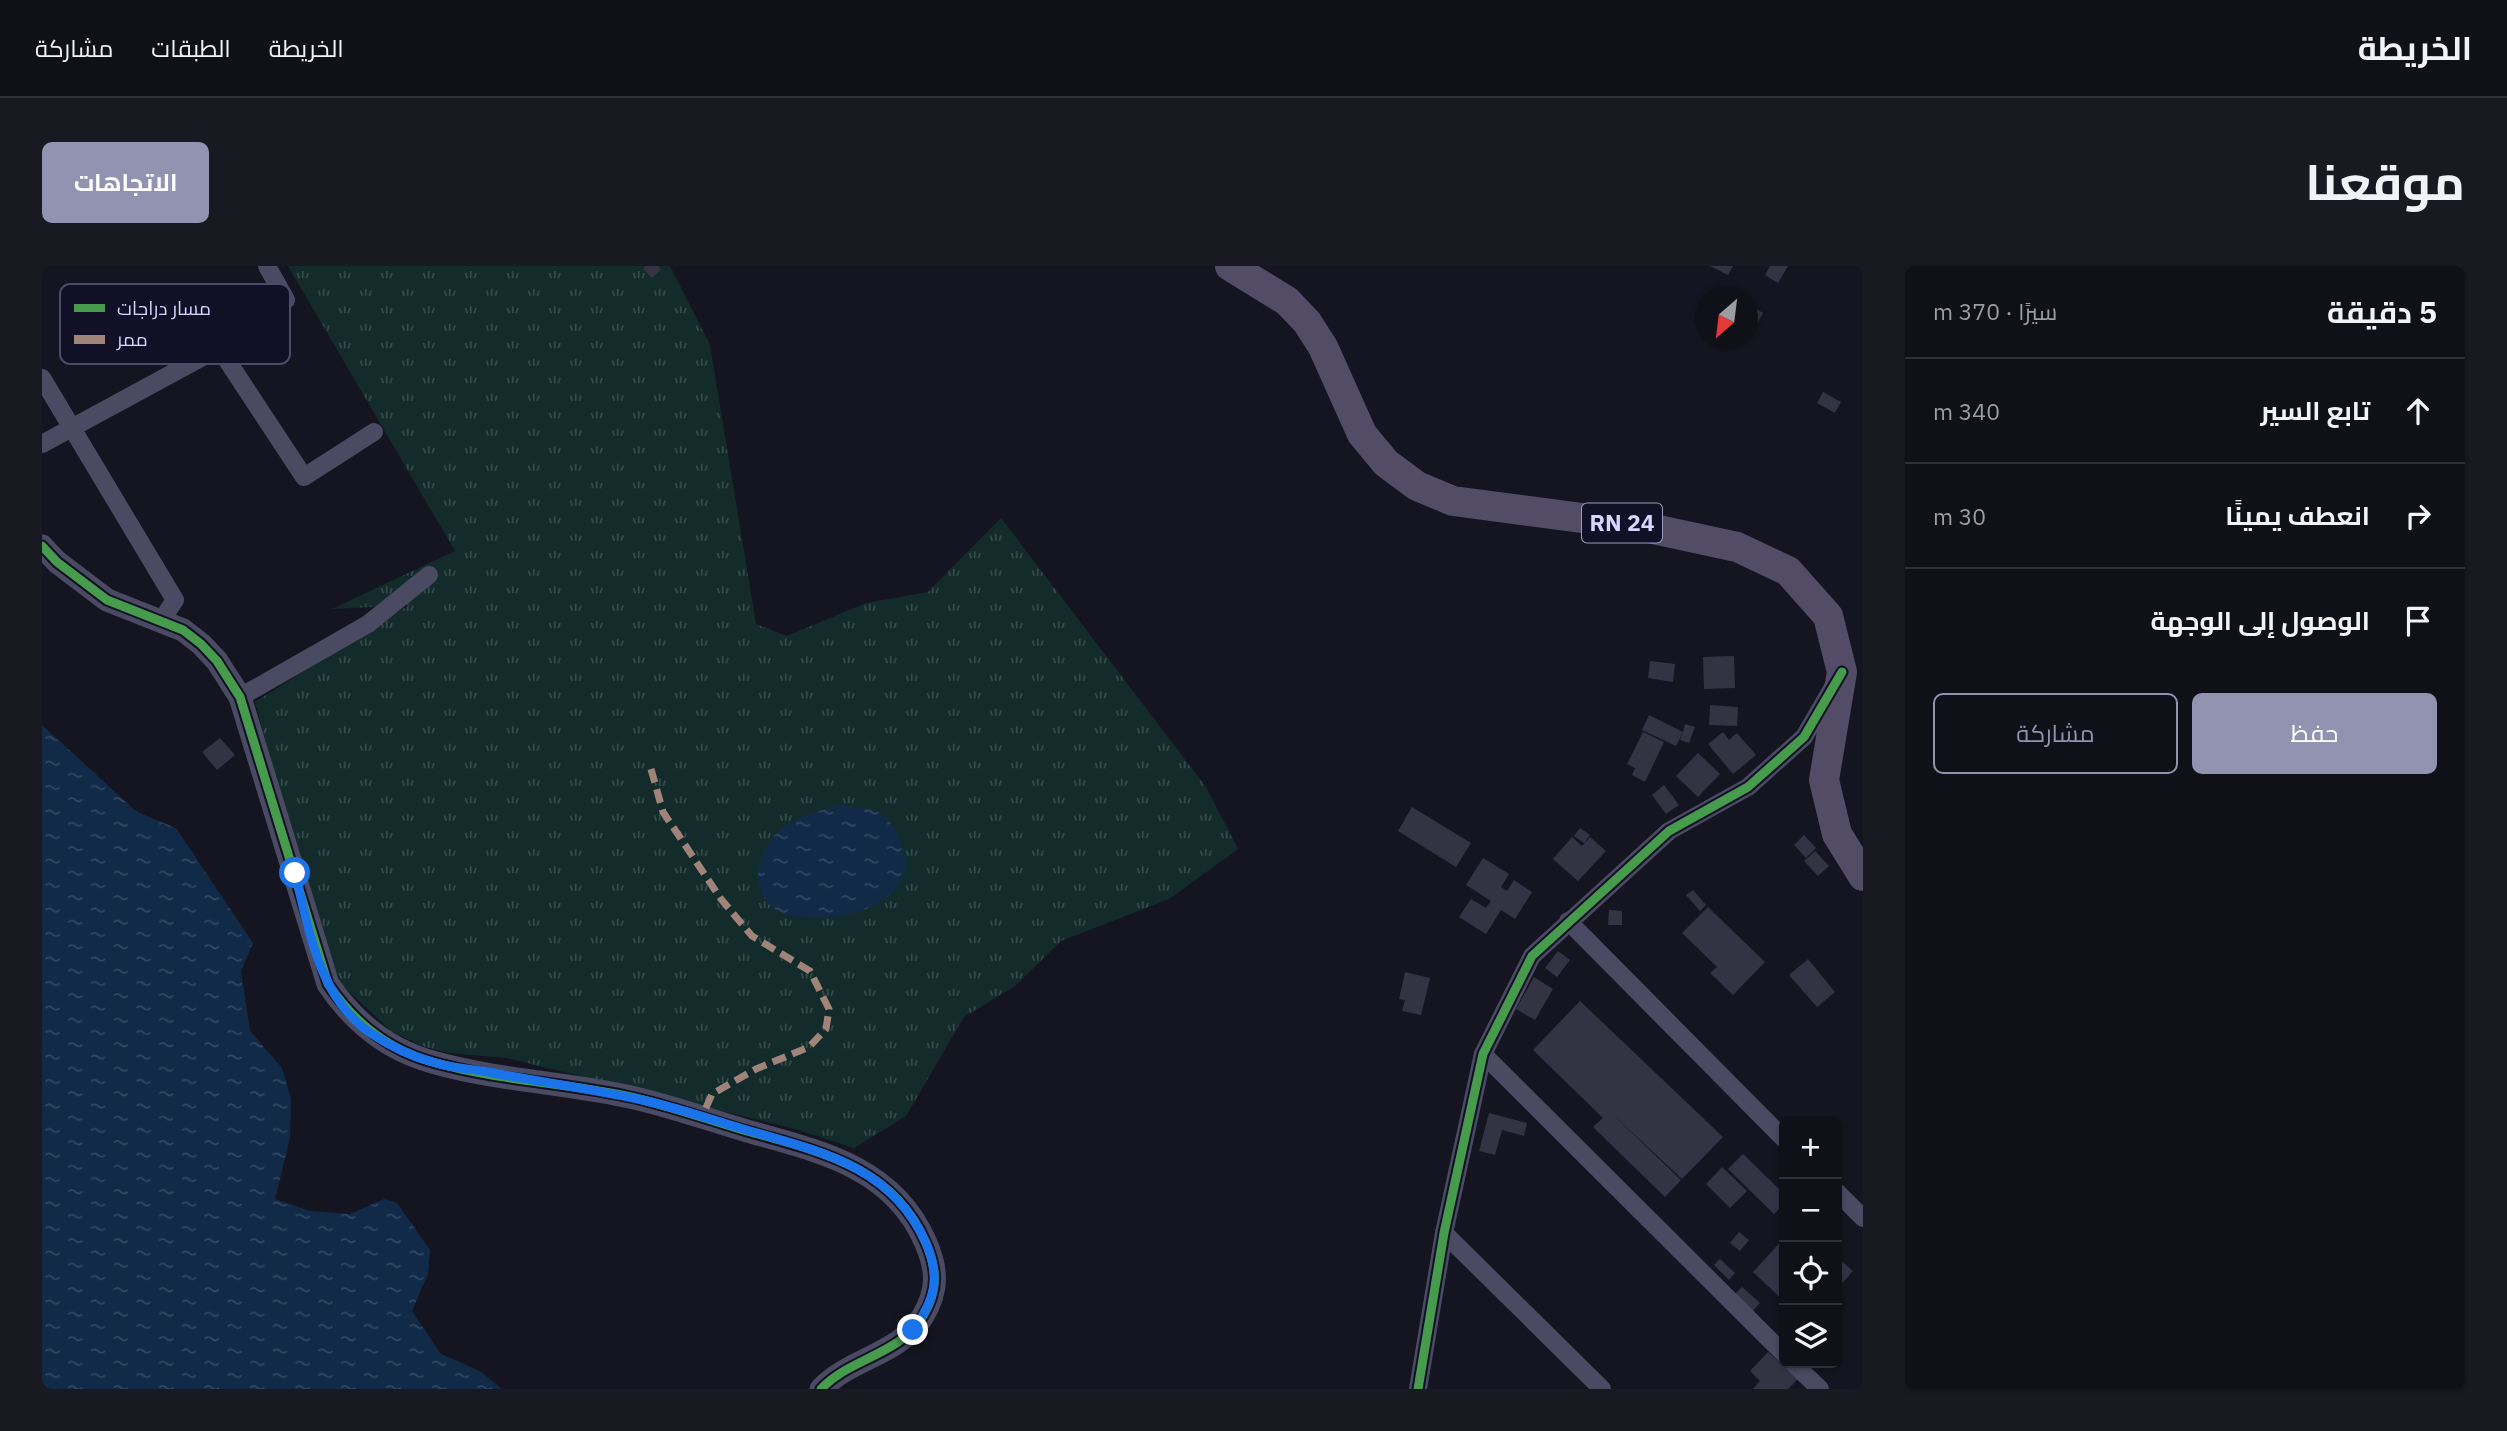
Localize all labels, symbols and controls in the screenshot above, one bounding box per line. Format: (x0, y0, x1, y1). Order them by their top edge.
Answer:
text: الخريطة (2358, 26, 2472, 69)
text: مشاركة (35, 32, 113, 64)
text: الطبقات (151, 32, 231, 64)
text: الخريطة (269, 32, 344, 64)
button: الاتجاهات (42, 142, 209, 223)
text: موقعنا (2305, 150, 2465, 213)
legend (60, 284, 290, 364)
north arrow (1695, 287, 1758, 350)
text: 5 دقيقة (2327, 292, 2437, 331)
text: مسار دراجات (117, 296, 211, 320)
text: سيرًا · 370 m (1933, 296, 2057, 326)
text: ممر (116, 327, 148, 351)
icon: ahead (2399, 392, 2437, 430)
text: تابع السير (2260, 393, 2370, 427)
text: 340 m (1933, 396, 2000, 426)
icon: right (2399, 497, 2437, 535)
text: انعطف يمينًا (2225, 498, 2370, 532)
text: 30 m (1933, 501, 1986, 531)
road number: RN 24 (1582, 504, 1662, 542)
icon: arrive (2399, 602, 2437, 640)
text: الوصول إلى الوجهة (2151, 603, 2370, 637)
button: مشاركة (1933, 693, 2178, 774)
button: حفظ (2192, 693, 2437, 774)
route start (279, 857, 310, 888)
map controls (1779, 1116, 1842, 1368)
button: + (1779, 1116, 1842, 1179)
button: − (1779, 1179, 1842, 1242)
button: locate (1779, 1242, 1842, 1305)
button: layers (1779, 1305, 1842, 1368)
route end (897, 1314, 928, 1345)

